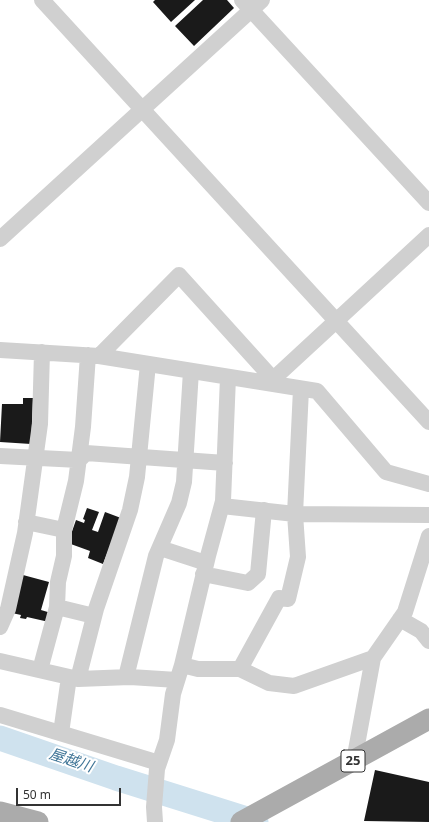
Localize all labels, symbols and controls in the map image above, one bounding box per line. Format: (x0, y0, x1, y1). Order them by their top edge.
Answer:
water label: 屋越川 (47, 745, 95, 777)
road number: 25 (341, 750, 365, 772)
scale bar (18, 780, 123, 806)
text: 50 m (23, 786, 51, 803)

